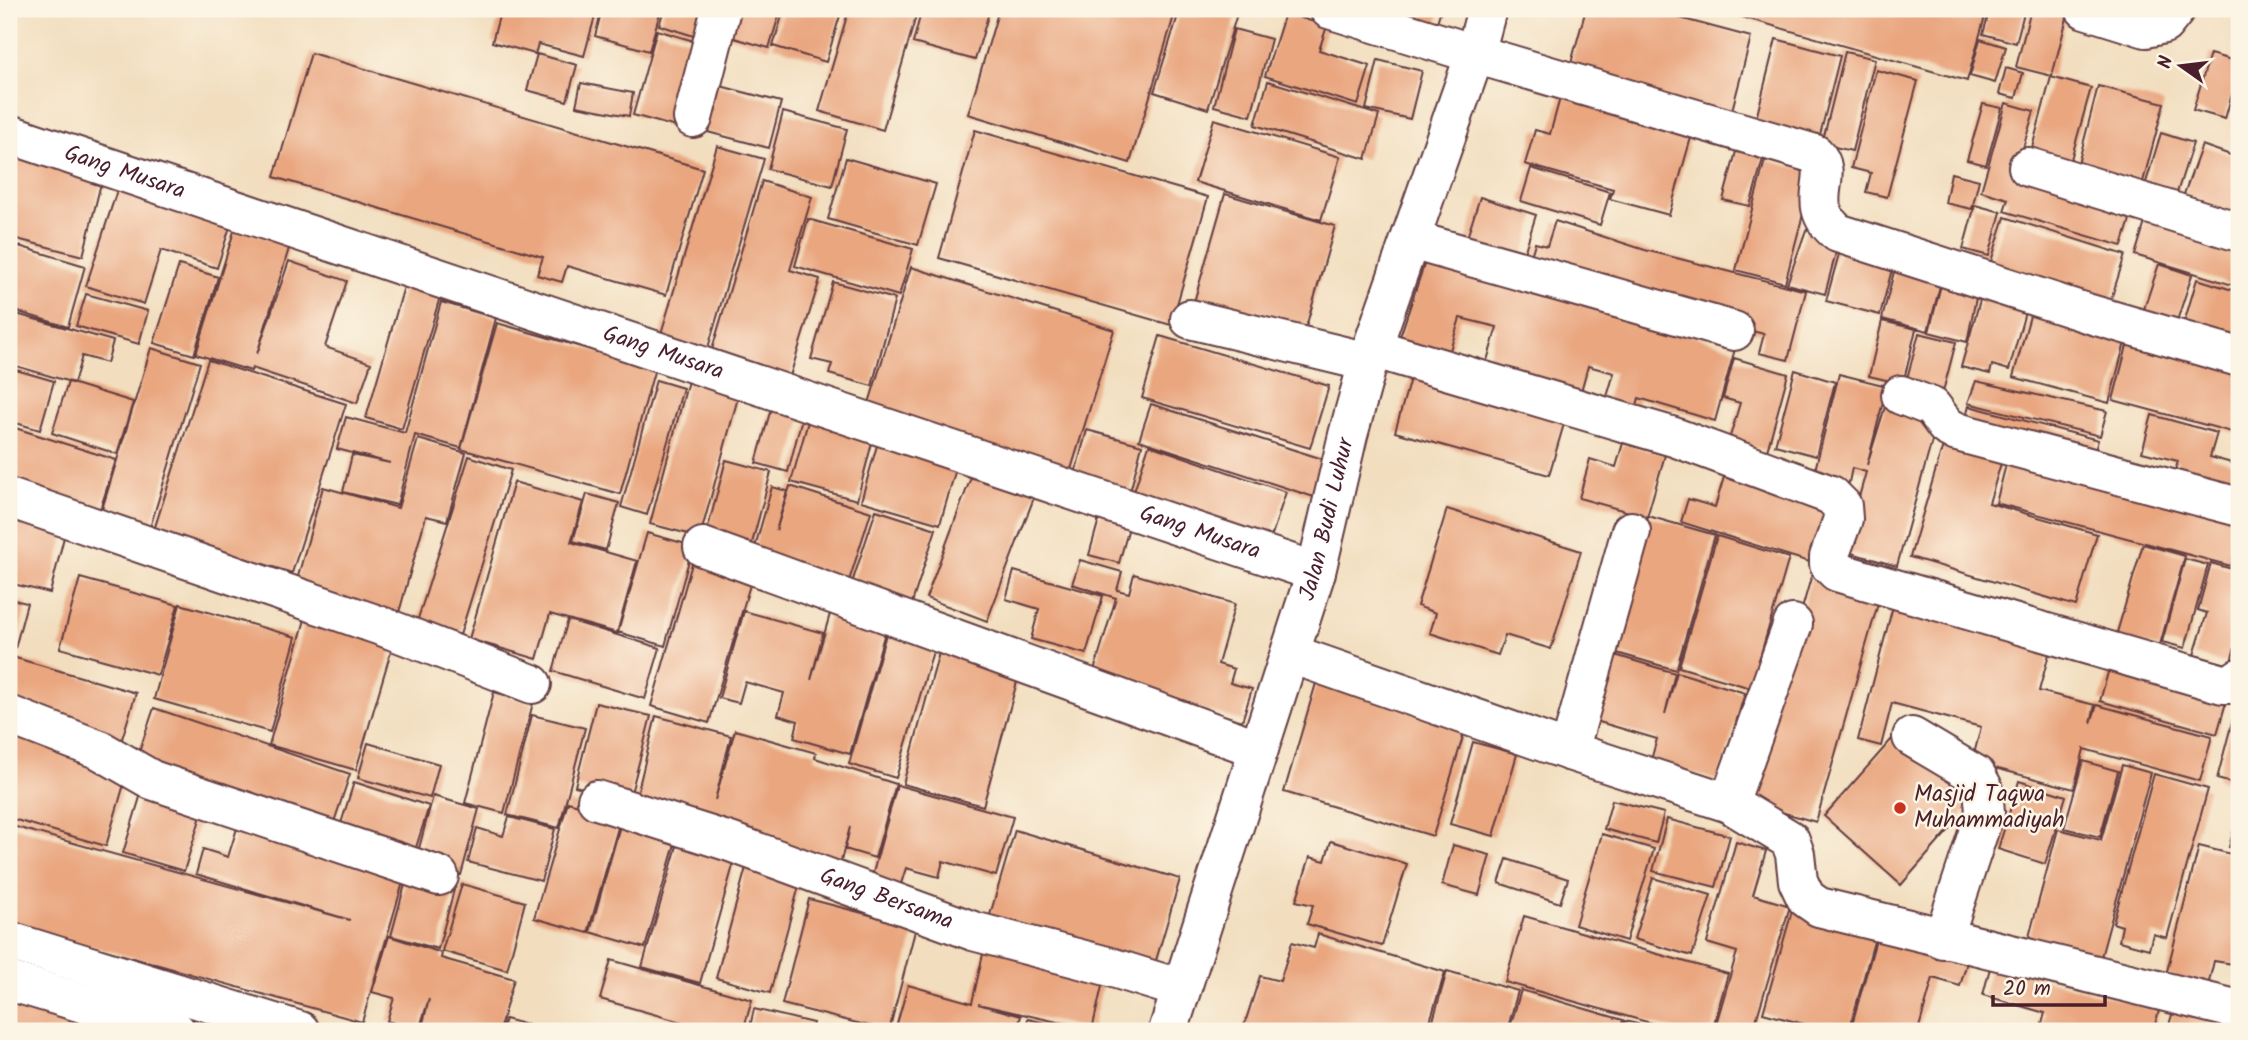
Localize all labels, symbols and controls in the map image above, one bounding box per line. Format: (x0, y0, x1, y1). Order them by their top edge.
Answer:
north arrow (2146, 32, 2216, 102)
text: N (2150, 53, 2182, 72)
street label: Gang Musara (59, 136, 190, 210)
street label: Gang Musara (598, 316, 728, 390)
street label: Jalan Budi Luhur (1290, 433, 1365, 605)
street label: Gang Musara (1135, 496, 1265, 570)
place label: Masjid Taqwa Muhammadiyah (1914, 777, 2065, 839)
marker: Masjid Taqwa Muhammadiyah (1892, 800, 1908, 816)
street label: Gang Bersama (815, 858, 958, 940)
scale bar (1993, 963, 2104, 1007)
text: 20 m (2003, 973, 2051, 1006)

